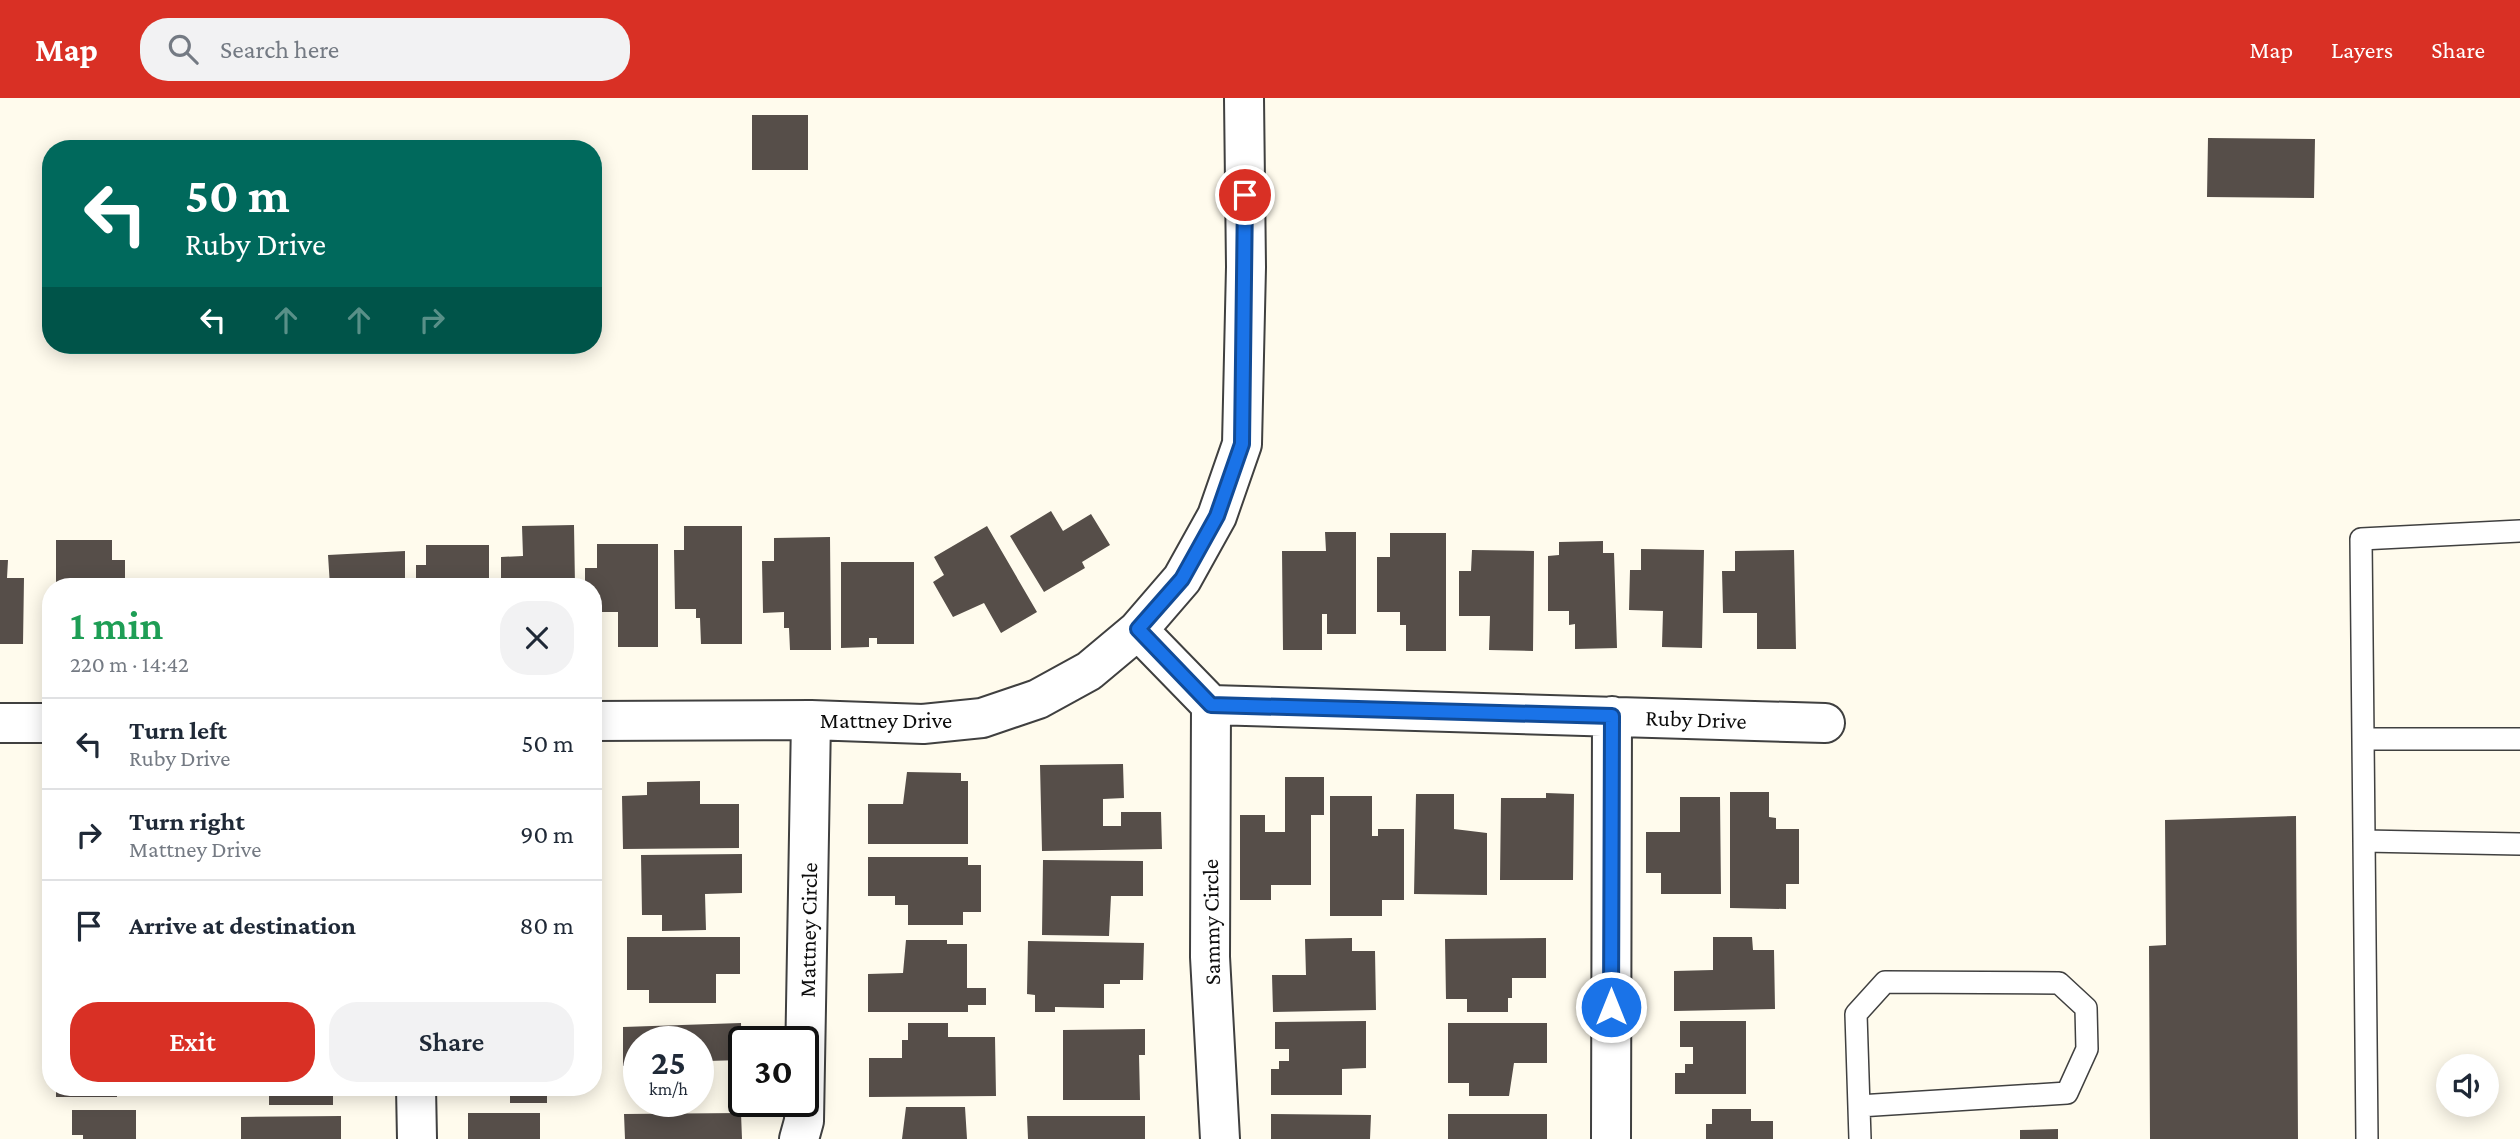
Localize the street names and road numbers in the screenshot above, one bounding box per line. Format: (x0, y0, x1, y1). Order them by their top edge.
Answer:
street label: Ruby Drive (1645, 704, 1747, 734)
street label: Mattney Drive (820, 707, 952, 733)
street label: Sammy Circle (1197, 859, 1225, 985)
street label: Mattney Circle (794, 862, 822, 998)

